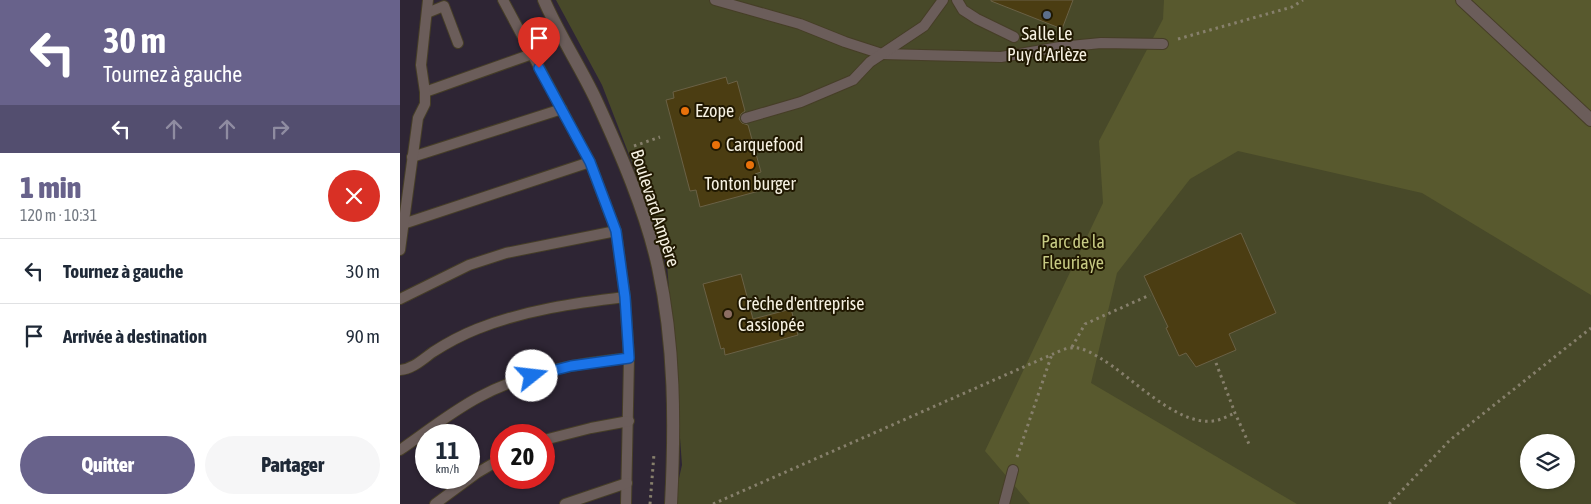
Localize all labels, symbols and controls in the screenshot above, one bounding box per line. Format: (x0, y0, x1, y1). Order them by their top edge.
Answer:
marker: Salle Le Puy d’Arlèze (1041, 9, 1053, 21)
pin (518, 17, 560, 68)
icon: left (20, 20, 85, 85)
text: 30 m (103, 20, 166, 60)
place label: Salle Le Puy d’Arlèze (1007, 23, 1087, 65)
icon: arrive (525, 24, 553, 52)
text: Tournez à gauche (103, 61, 242, 87)
place label: Ezope (695, 100, 734, 121)
marker: Ezope (679, 105, 691, 117)
icon: left (107, 115, 135, 143)
icon: ahead (160, 115, 188, 143)
icon: ahead (213, 115, 241, 143)
icon: right (266, 115, 294, 143)
place label: Carquefood (726, 134, 804, 155)
marker: Carquefood (710, 139, 722, 151)
street label: Boulevard Ampère (627, 147, 684, 269)
marker: Tonton burger (744, 159, 756, 171)
text: 1 min (20, 170, 81, 204)
button: close (328, 170, 380, 222)
place label: Tonton burger (704, 173, 796, 194)
text: 120 m · 10:31 (20, 206, 97, 224)
park label: Parc de la Fleuriaye (1041, 231, 1105, 273)
icon: left (20, 257, 48, 285)
text: Tournez à gauche (63, 260, 183, 282)
text: 30 m (346, 260, 380, 282)
place label: Crèche d'entreprise Cassiopée (738, 293, 864, 335)
marker: Crèche d'entreprise Cassiopée (722, 308, 734, 320)
icon: arrive (20, 322, 48, 350)
text: Arrivée à destination (63, 325, 207, 347)
text: 90 m (346, 325, 380, 347)
position arrow (505, 349, 557, 401)
speed limit sign: 20 (490, 424, 555, 489)
map controls (1520, 434, 1575, 489)
button: layers (1520, 434, 1575, 489)
button: Quitter (20, 436, 195, 494)
button: Partager (205, 436, 380, 494)
text: 11 (436, 436, 459, 464)
text: km/h (436, 462, 459, 476)

